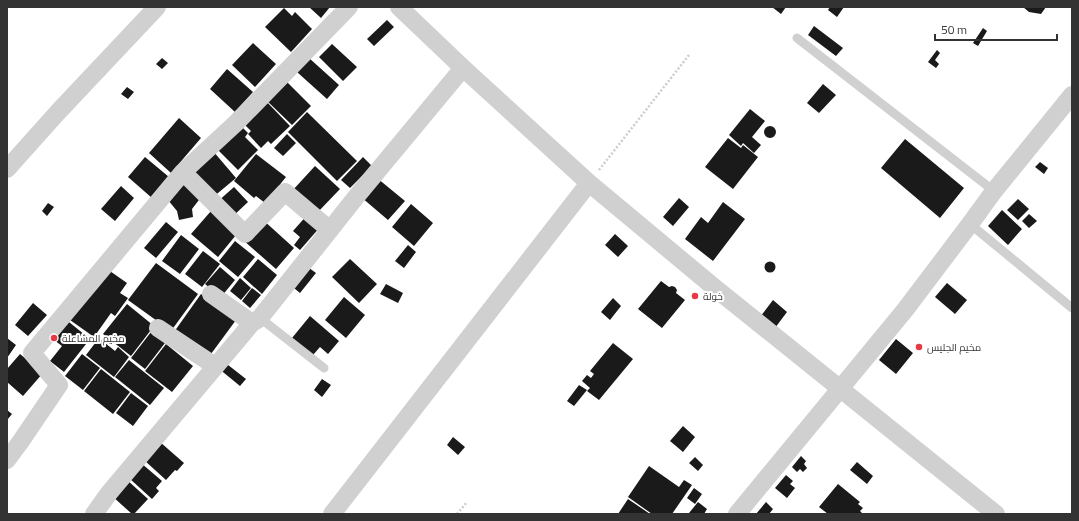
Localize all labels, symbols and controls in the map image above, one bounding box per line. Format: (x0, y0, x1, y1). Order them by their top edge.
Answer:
scale bar (935, 16, 1057, 42)
text: 50 m (941, 20, 967, 39)
place label: خولة (703, 289, 723, 304)
marker: خولة (690, 291, 700, 301)
place label: مخيم المشاعلة (62, 331, 125, 346)
marker: مخيم المشاعلة (49, 333, 59, 343)
place label: مخيم الجليس (927, 340, 981, 355)
marker: مخيم الجليس (914, 342, 924, 352)

